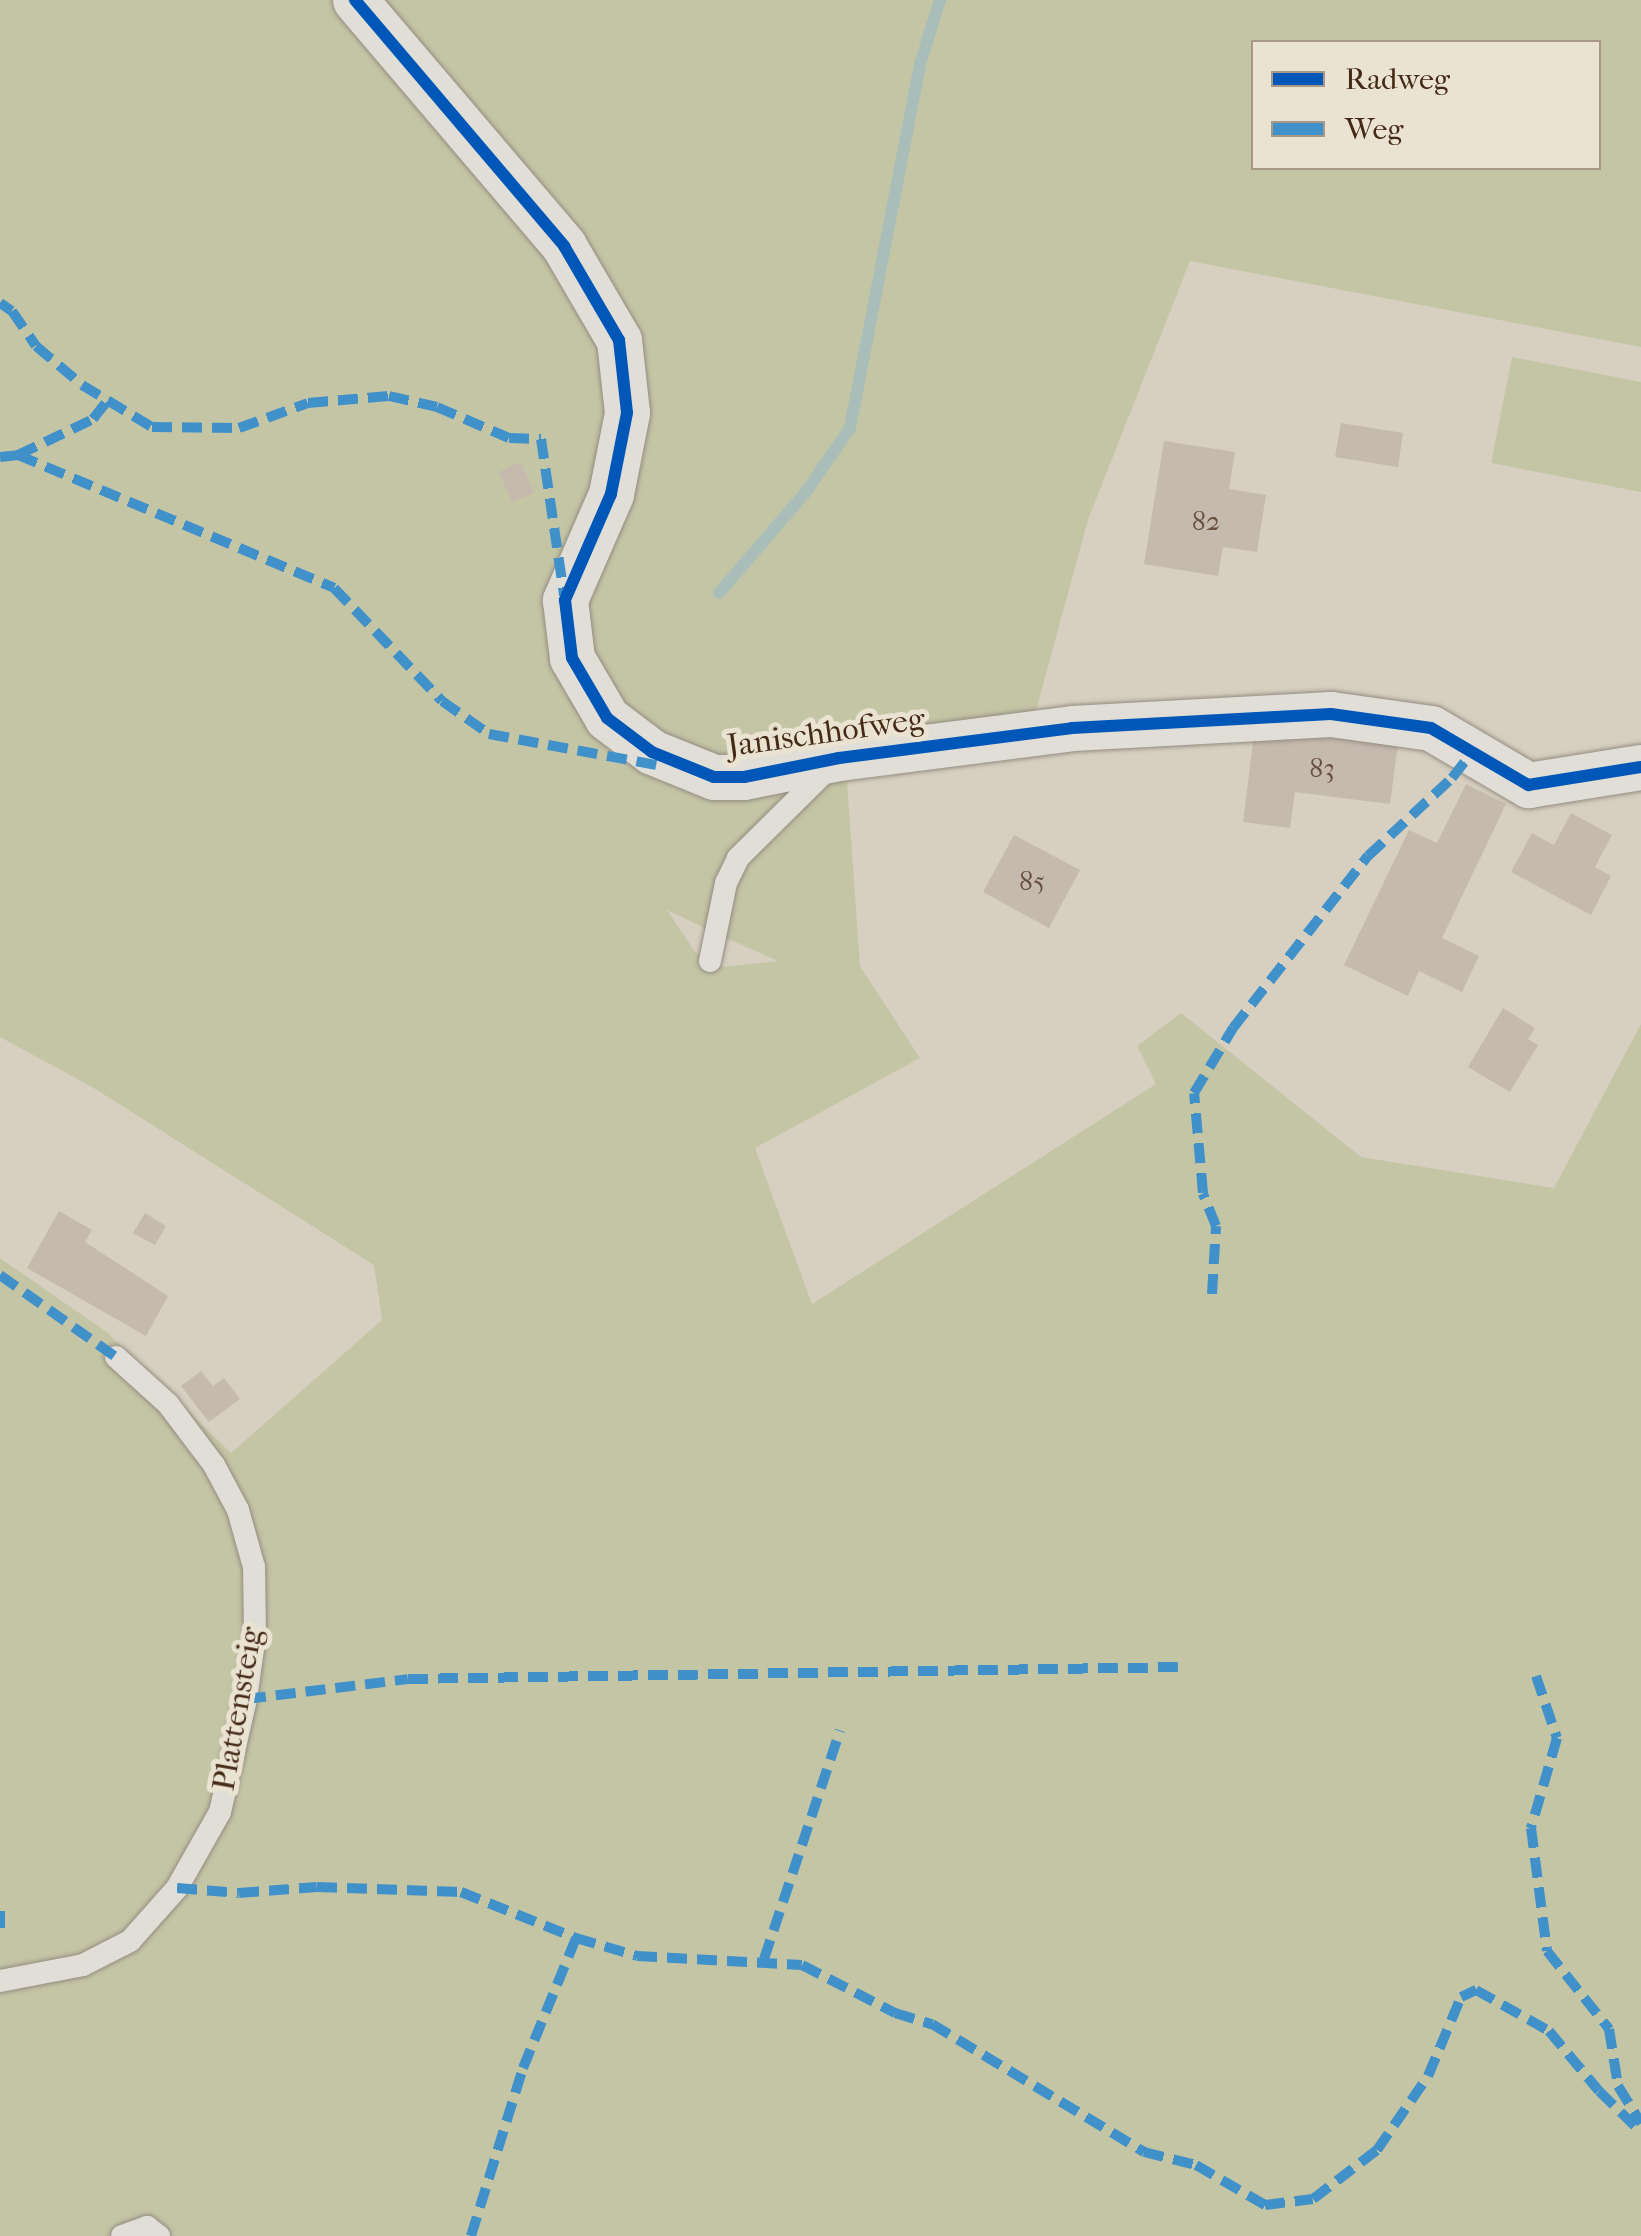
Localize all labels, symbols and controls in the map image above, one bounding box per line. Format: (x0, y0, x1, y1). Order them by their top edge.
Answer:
legend (1251, 40, 1601, 170)
text: Radweg (1345, 62, 1450, 97)
text: Weg (1345, 112, 1403, 147)
house number: 82 (1192, 504, 1220, 538)
street label: Janischhofweg (725, 700, 927, 766)
house number: 83 (1309, 751, 1335, 785)
house number: 85 (1019, 864, 1045, 898)
street label: Plattensteig (205, 1624, 271, 1794)

